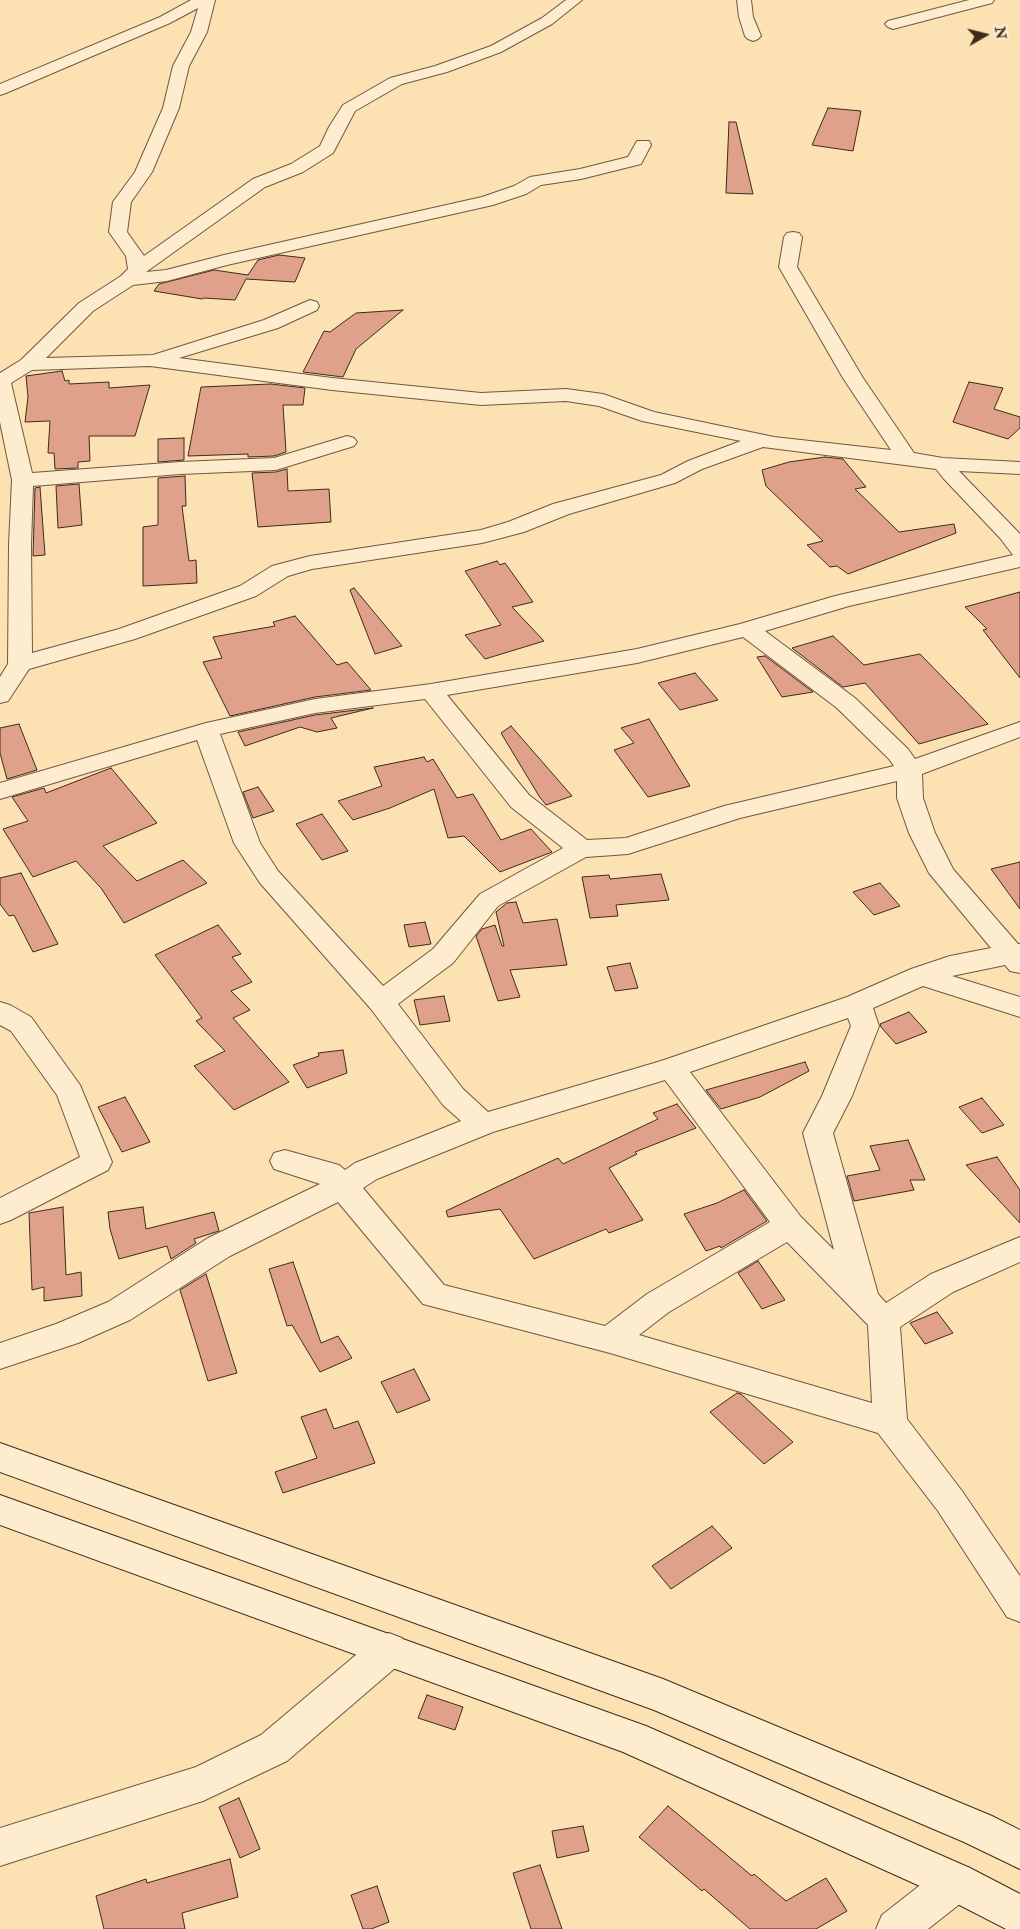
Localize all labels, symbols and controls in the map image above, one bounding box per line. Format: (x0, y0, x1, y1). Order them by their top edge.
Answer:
north arrow (960, 10, 1010, 60)
text: N (991, 25, 1010, 40)

